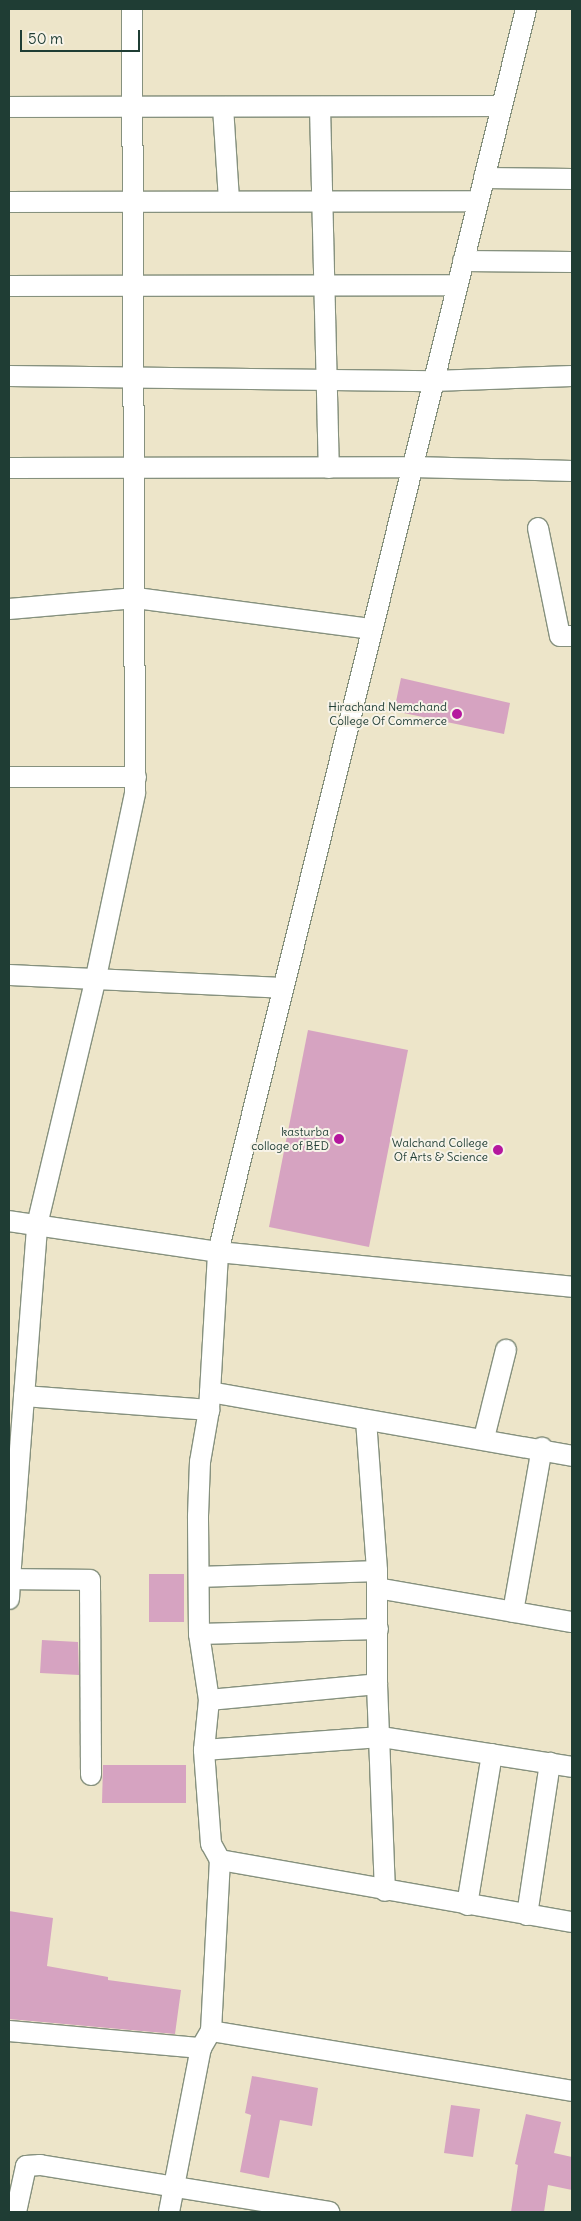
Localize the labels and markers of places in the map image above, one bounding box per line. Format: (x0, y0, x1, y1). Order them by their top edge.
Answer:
place label: Hirachand Nemchand College Of Commerce (328, 700, 447, 728)
marker: Hirachand Nemchand College Of Commerce (451, 708, 463, 720)
place label: kasturba colloge of BED (251, 1125, 329, 1153)
marker: kasturba colloge of BED (333, 1133, 345, 1145)
place label: Walchand College Of Arts & Science (392, 1136, 488, 1164)
marker: Walchand College Of Arts & Science (492, 1144, 504, 1156)

